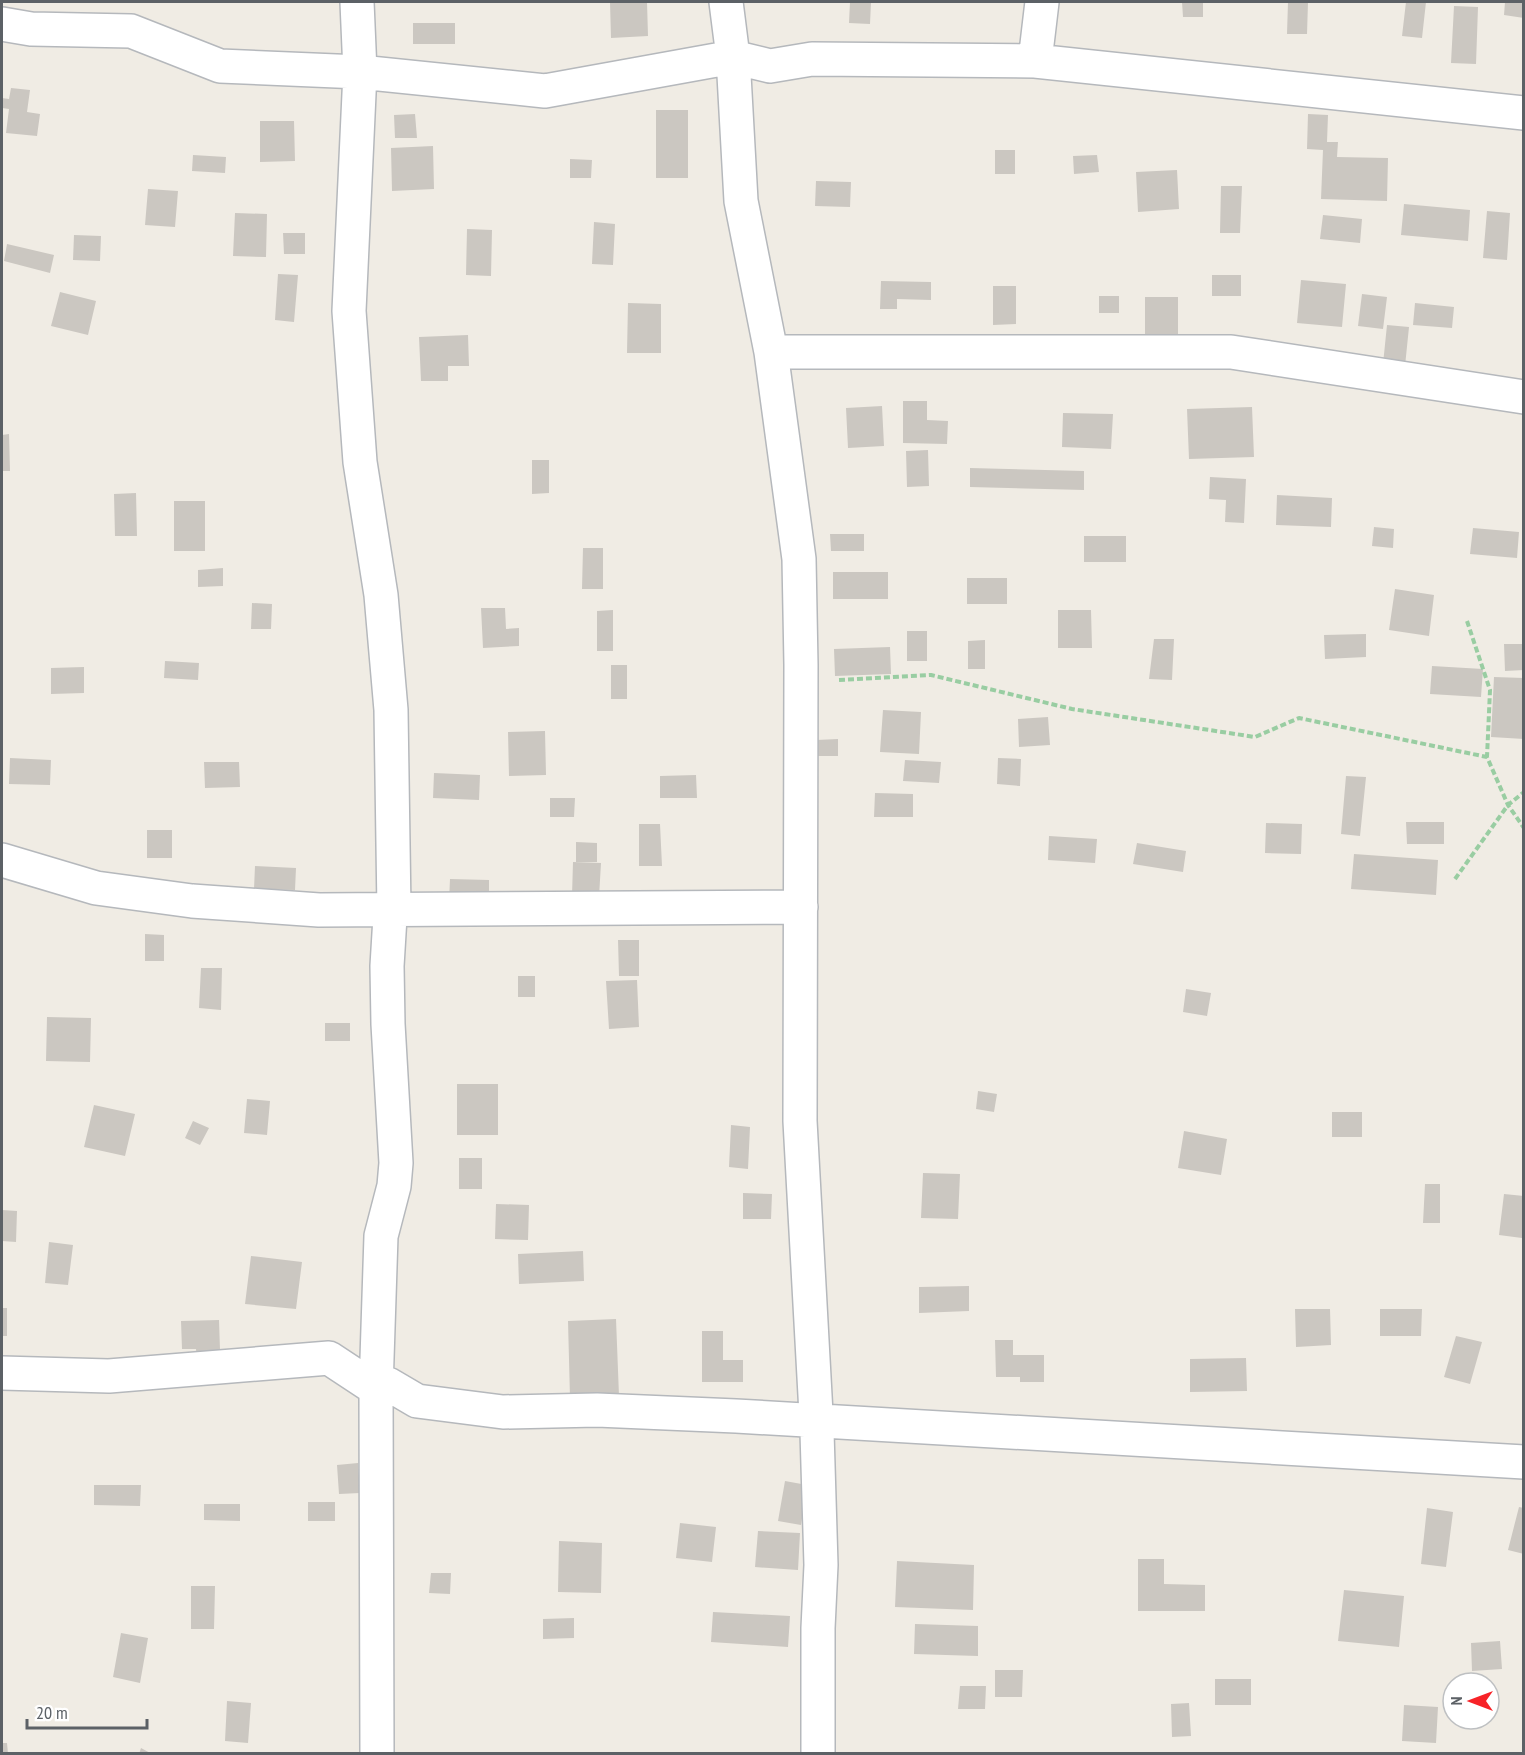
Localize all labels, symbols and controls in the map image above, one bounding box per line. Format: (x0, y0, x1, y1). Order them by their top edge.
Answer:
north arrow (1441, 1671, 1501, 1731)
scale bar (27, 1692, 147, 1730)
text: N (1446, 1697, 1466, 1705)
text: 20 m (36, 1701, 68, 1724)

